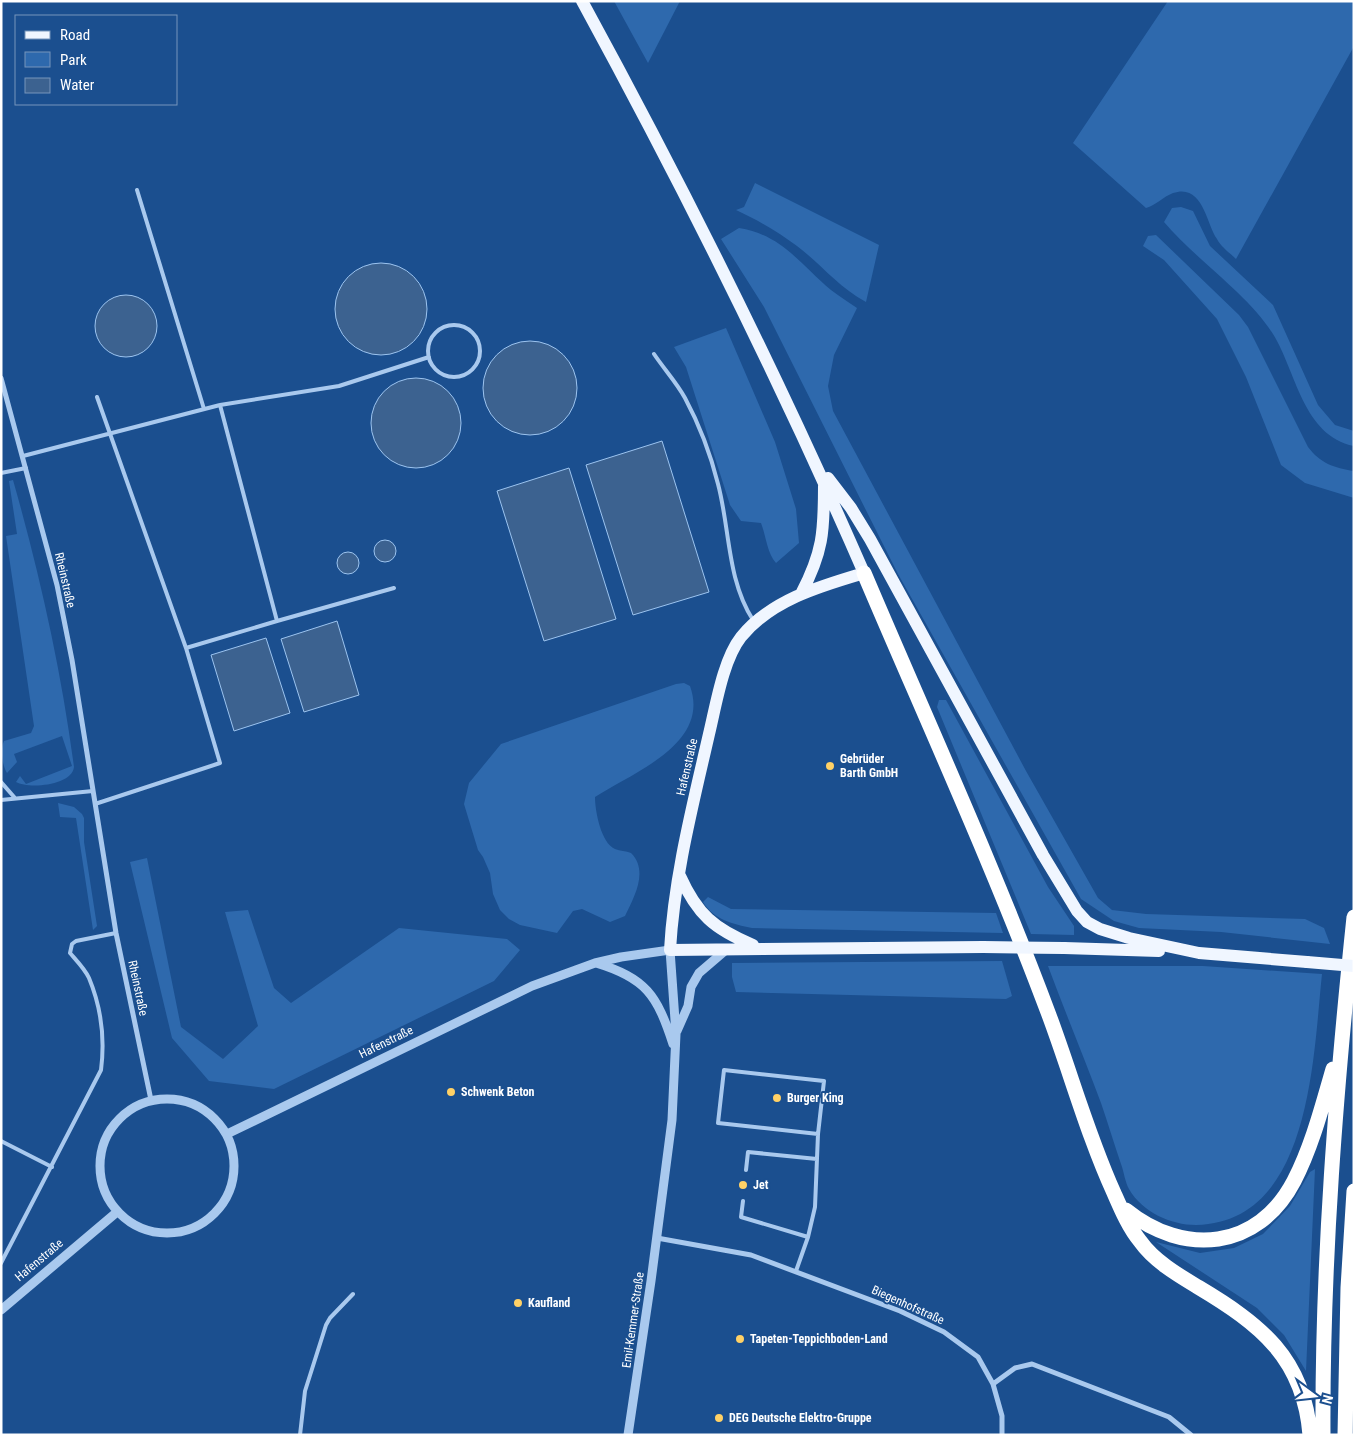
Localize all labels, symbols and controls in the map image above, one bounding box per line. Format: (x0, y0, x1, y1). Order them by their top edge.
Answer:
legend (15, 15, 178, 105)
text: Road (60, 26, 90, 44)
text: Park (60, 51, 87, 69)
text: Water (60, 76, 95, 94)
street label: Rheinstraße (52, 551, 78, 609)
street label: Hafenstraße (674, 737, 700, 797)
place label: Gebrüder Barth GmbH (840, 752, 898, 780)
marker: Gebrüder Barth GmbH (824, 760, 836, 772)
street label: Rheinstraße (125, 959, 151, 1017)
street label: Hafenstraße (357, 1023, 416, 1061)
place label: Schwenk Beton (461, 1085, 535, 1099)
marker: Schwenk Beton (445, 1086, 457, 1098)
place label: Burger King (787, 1091, 844, 1105)
marker: Burger King (771, 1092, 783, 1104)
place label: Jet (753, 1178, 769, 1192)
marker: Jet (737, 1179, 749, 1191)
street label: Hafenstraße (12, 1236, 66, 1284)
street label: Emil-Kemmer-Straße (619, 1271, 647, 1369)
street label: Biegenhofstraße (870, 1283, 947, 1327)
place label: Kaufland (528, 1296, 570, 1310)
marker: Kaufland (512, 1297, 524, 1309)
place label: Tapeten-Teppichboden-Land (750, 1332, 888, 1346)
marker: Tapeten-Teppichboden-Land (734, 1333, 746, 1345)
north arrow (1290, 1371, 1340, 1421)
text: N (1319, 1393, 1336, 1406)
place label: DEG Deutsche Elektro-Gruppe (729, 1411, 872, 1425)
marker: DEG Deutsche Elektro-Gruppe (713, 1412, 725, 1424)

